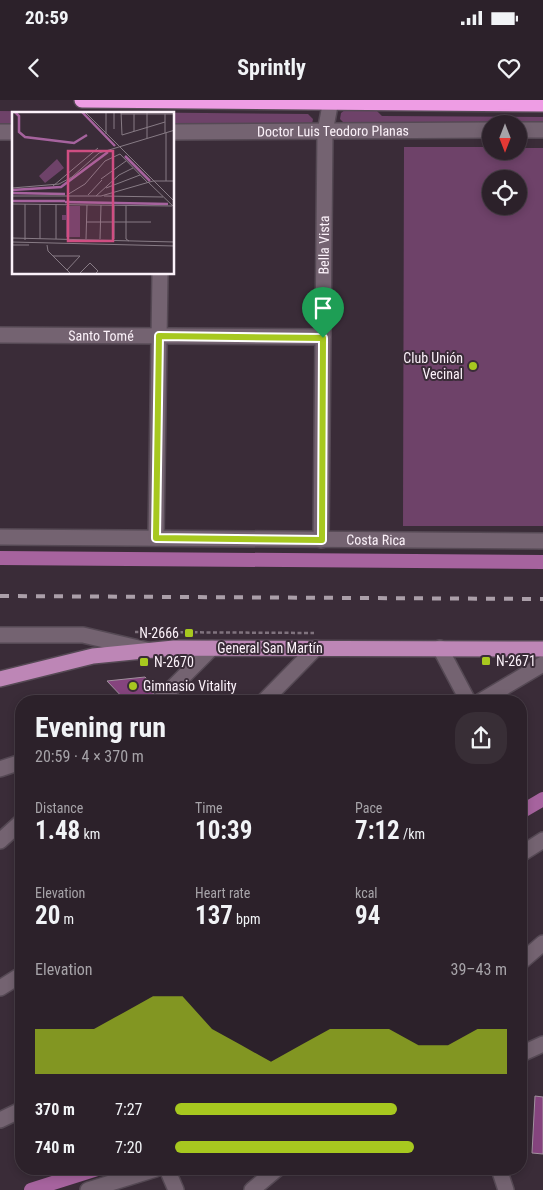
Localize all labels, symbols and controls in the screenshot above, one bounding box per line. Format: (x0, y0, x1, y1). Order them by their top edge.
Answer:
text: 20:59 (25, 6, 69, 29)
icon: back (20, 54, 48, 82)
icon: heart (495, 54, 523, 82)
text: Sprintly (237, 55, 306, 80)
inset map (12, 112, 175, 275)
north arrow (482, 115, 528, 160)
map controls (482, 115, 527, 215)
street label: Doctor Luis Teodoro Planas (257, 123, 409, 139)
button: locate (482, 170, 527, 215)
street label: Bella Vista (316, 215, 332, 275)
pin (302, 287, 344, 338)
icon: arrive (309, 294, 337, 322)
street label: Santo Tomé (68, 327, 134, 344)
place label: Club Unión Vecinal (403, 350, 463, 382)
marker: Club Unión Vecinal (467, 360, 479, 372)
street label: Costa Rica (346, 532, 406, 548)
place label: N-2666 (139, 625, 179, 641)
marker: N-2666 (183, 627, 195, 639)
street label: General San Martín (217, 640, 323, 656)
place label: N-2671 (496, 653, 536, 669)
place label: N-2670 (154, 654, 194, 670)
marker: N-2671 (480, 655, 492, 667)
marker: N-2670 (138, 656, 150, 668)
place label: Gimnasio Vitality (143, 678, 237, 694)
marker: Gimnasio Vitality (127, 680, 139, 692)
text: Evening run (35, 711, 166, 744)
button: share (455, 712, 507, 764)
text: 20:59 · 4 × 370 m (35, 747, 144, 766)
text: Distance (35, 800, 83, 816)
text: Time (195, 800, 223, 816)
text: Pace (355, 800, 382, 816)
text: 1.48 (35, 816, 80, 845)
text: 10:39 (195, 816, 252, 845)
text: 7:12 (355, 816, 400, 845)
text: km (80, 826, 100, 842)
text: /km (400, 826, 425, 842)
text: Elevation (35, 885, 85, 901)
text: Heart rate (195, 885, 250, 901)
text: kcal (355, 885, 378, 901)
text: 20 (35, 901, 60, 930)
text: 137 (195, 901, 233, 930)
text: 94 (355, 901, 380, 930)
text: m (60, 911, 74, 927)
text: bpm (233, 911, 260, 927)
text: Elevation (35, 960, 93, 979)
text: 39–43 m (451, 960, 507, 979)
text: 370 m (35, 1100, 75, 1119)
text: 7:27 (115, 1100, 142, 1119)
text: 740 m (35, 1138, 75, 1157)
text: 7:20 (115, 1138, 142, 1157)

